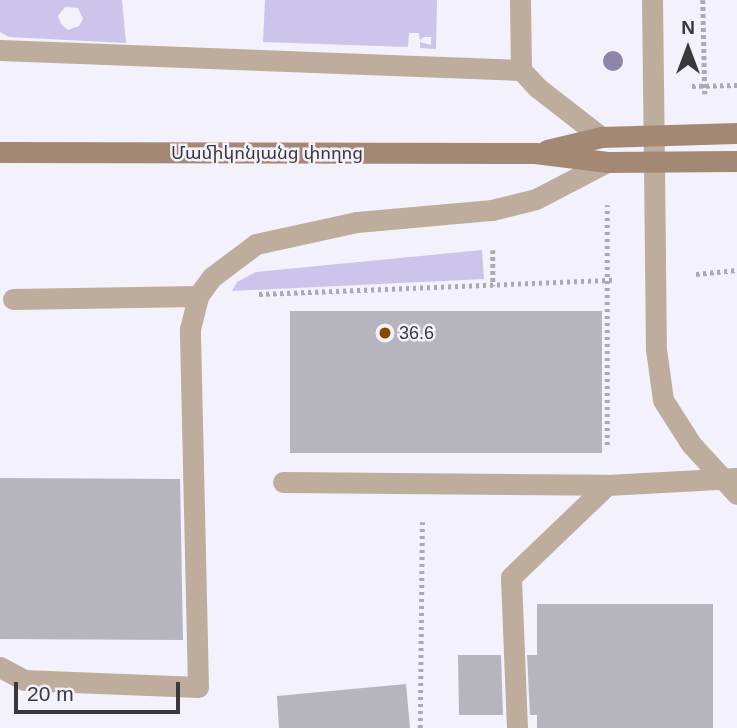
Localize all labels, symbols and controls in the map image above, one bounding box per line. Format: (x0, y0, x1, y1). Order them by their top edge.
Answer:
north arrow (653, 14, 723, 84)
text: N (681, 17, 695, 38)
street label: Մամիկոնյանց փողոց (171, 142, 363, 164)
place label: 36.6 (399, 322, 434, 344)
marker: 36.6 (377, 325, 393, 341)
scale bar (18, 668, 184, 712)
text: 20 m (27, 682, 74, 705)

